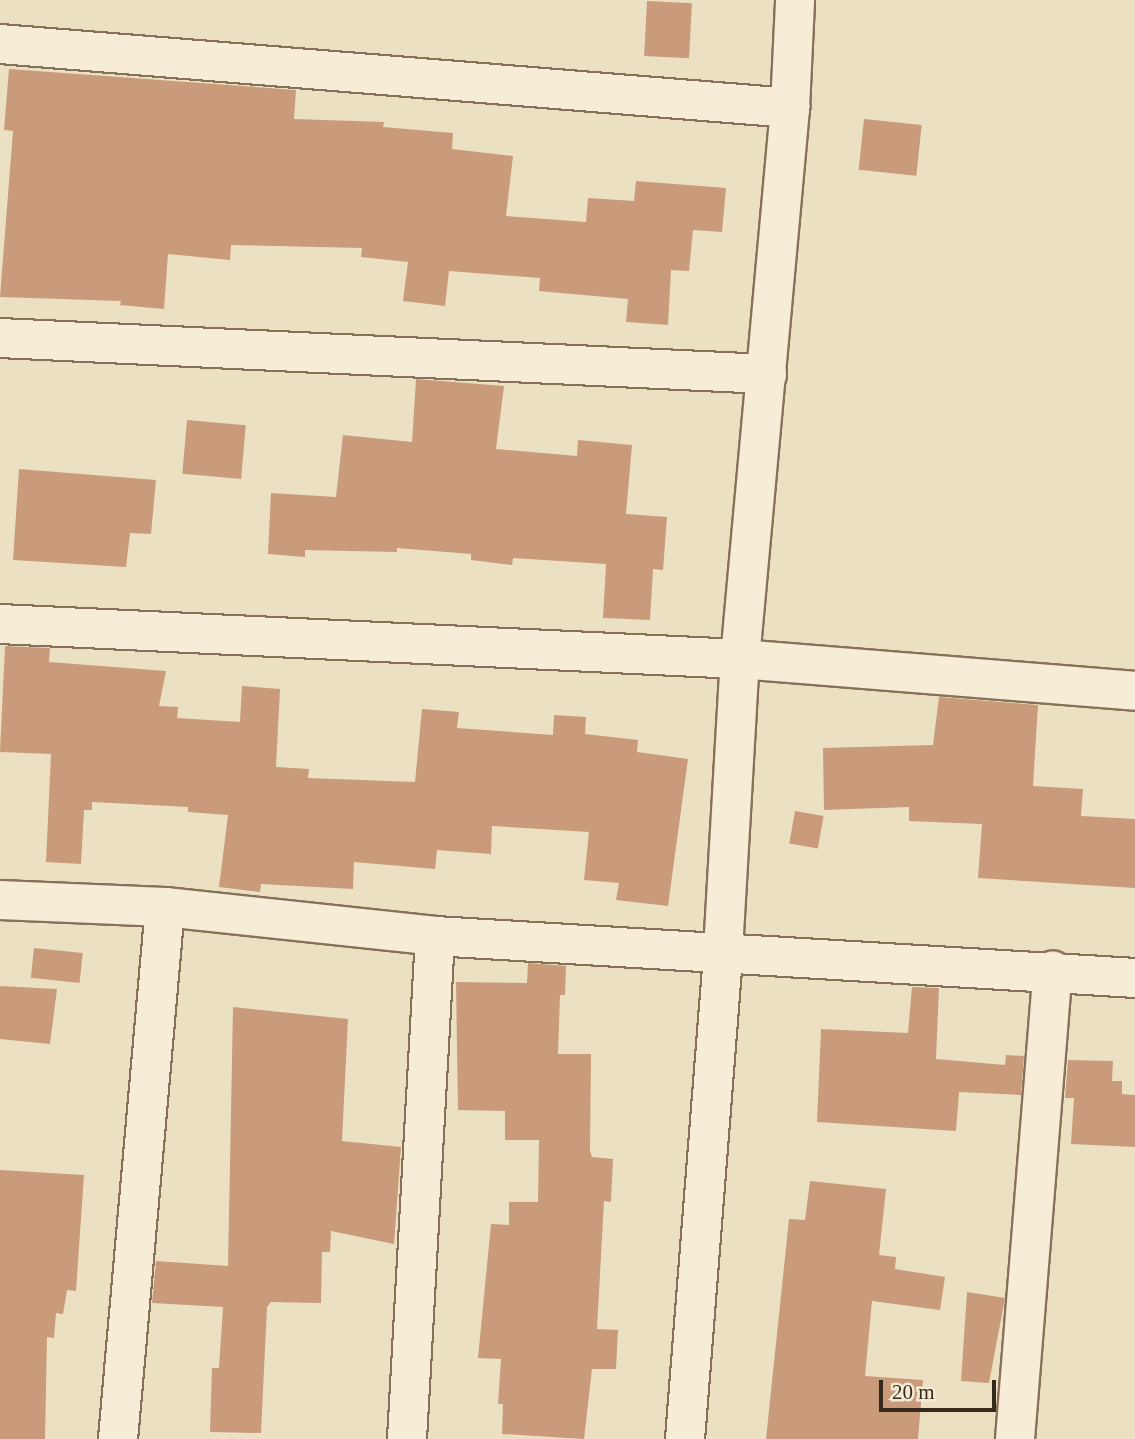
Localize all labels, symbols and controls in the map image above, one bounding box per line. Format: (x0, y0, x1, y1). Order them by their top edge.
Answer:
scale bar (883, 1366, 1000, 1410)
text: 20 m (892, 1380, 935, 1404)

